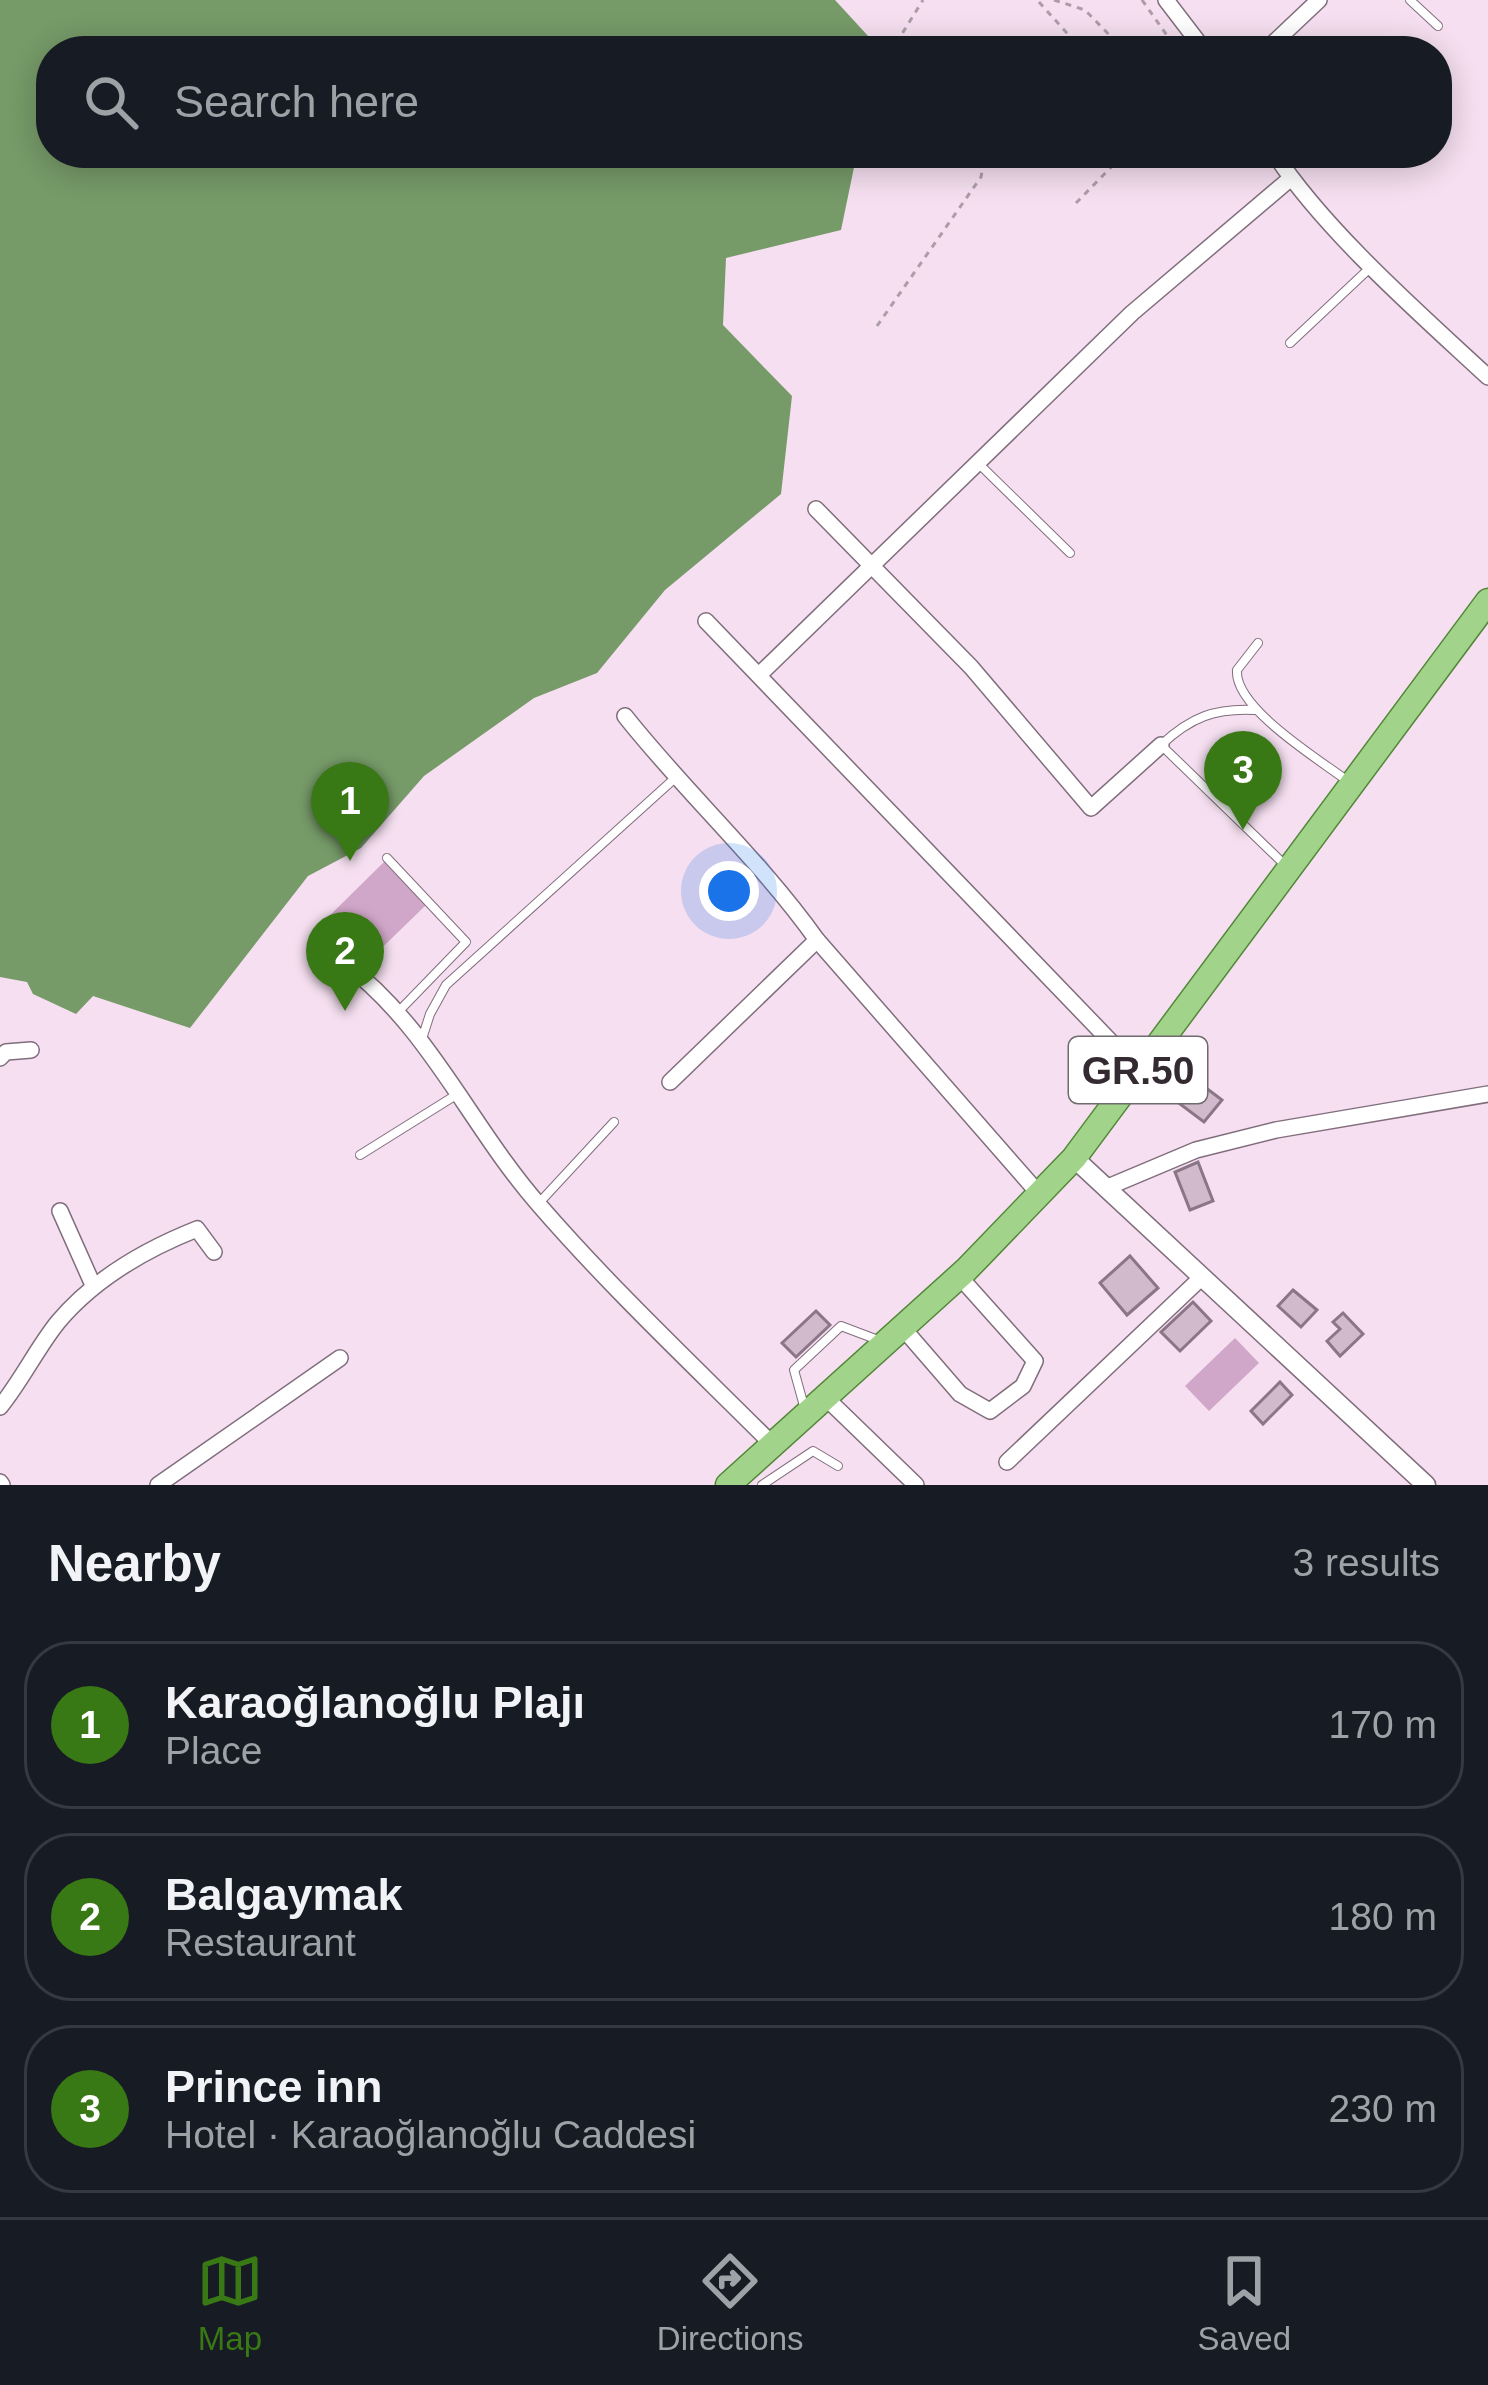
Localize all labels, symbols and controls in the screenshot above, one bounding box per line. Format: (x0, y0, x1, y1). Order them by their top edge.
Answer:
search box (36, 36, 1452, 168)
icon: search (78, 69, 144, 135)
text: Search here (174, 76, 419, 127)
pin: 3 (1204, 731, 1282, 830)
pin: 1 (311, 762, 389, 861)
your location (699, 861, 759, 921)
pin: 2 (306, 912, 384, 1011)
road number: GR.50 (1069, 1037, 1207, 1103)
text: Nearby (48, 1535, 221, 1592)
text: 3 results (1293, 1541, 1440, 1584)
text: Karaoğlanoğlu Plajı (165, 1677, 585, 1728)
text: 1 (79, 1703, 101, 1746)
text: 170 m (1329, 1703, 1437, 1746)
text: Place (165, 1729, 263, 1772)
text: Balgaymak (165, 1869, 403, 1920)
text: 2 (79, 1895, 101, 1938)
text: 180 m (1329, 1895, 1437, 1938)
text: Restaurant (165, 1921, 356, 1964)
text: Prince inn (165, 2061, 383, 2112)
text: 3 (79, 2087, 101, 2130)
text: 230 m (1329, 2087, 1437, 2130)
text: Hotel · Karaoğlanoğlu Caddesi (165, 2113, 696, 2156)
tab: Map (197, 2248, 263, 2358)
tab: Directions (657, 2248, 804, 2358)
tab: Saved (1197, 2248, 1291, 2358)

